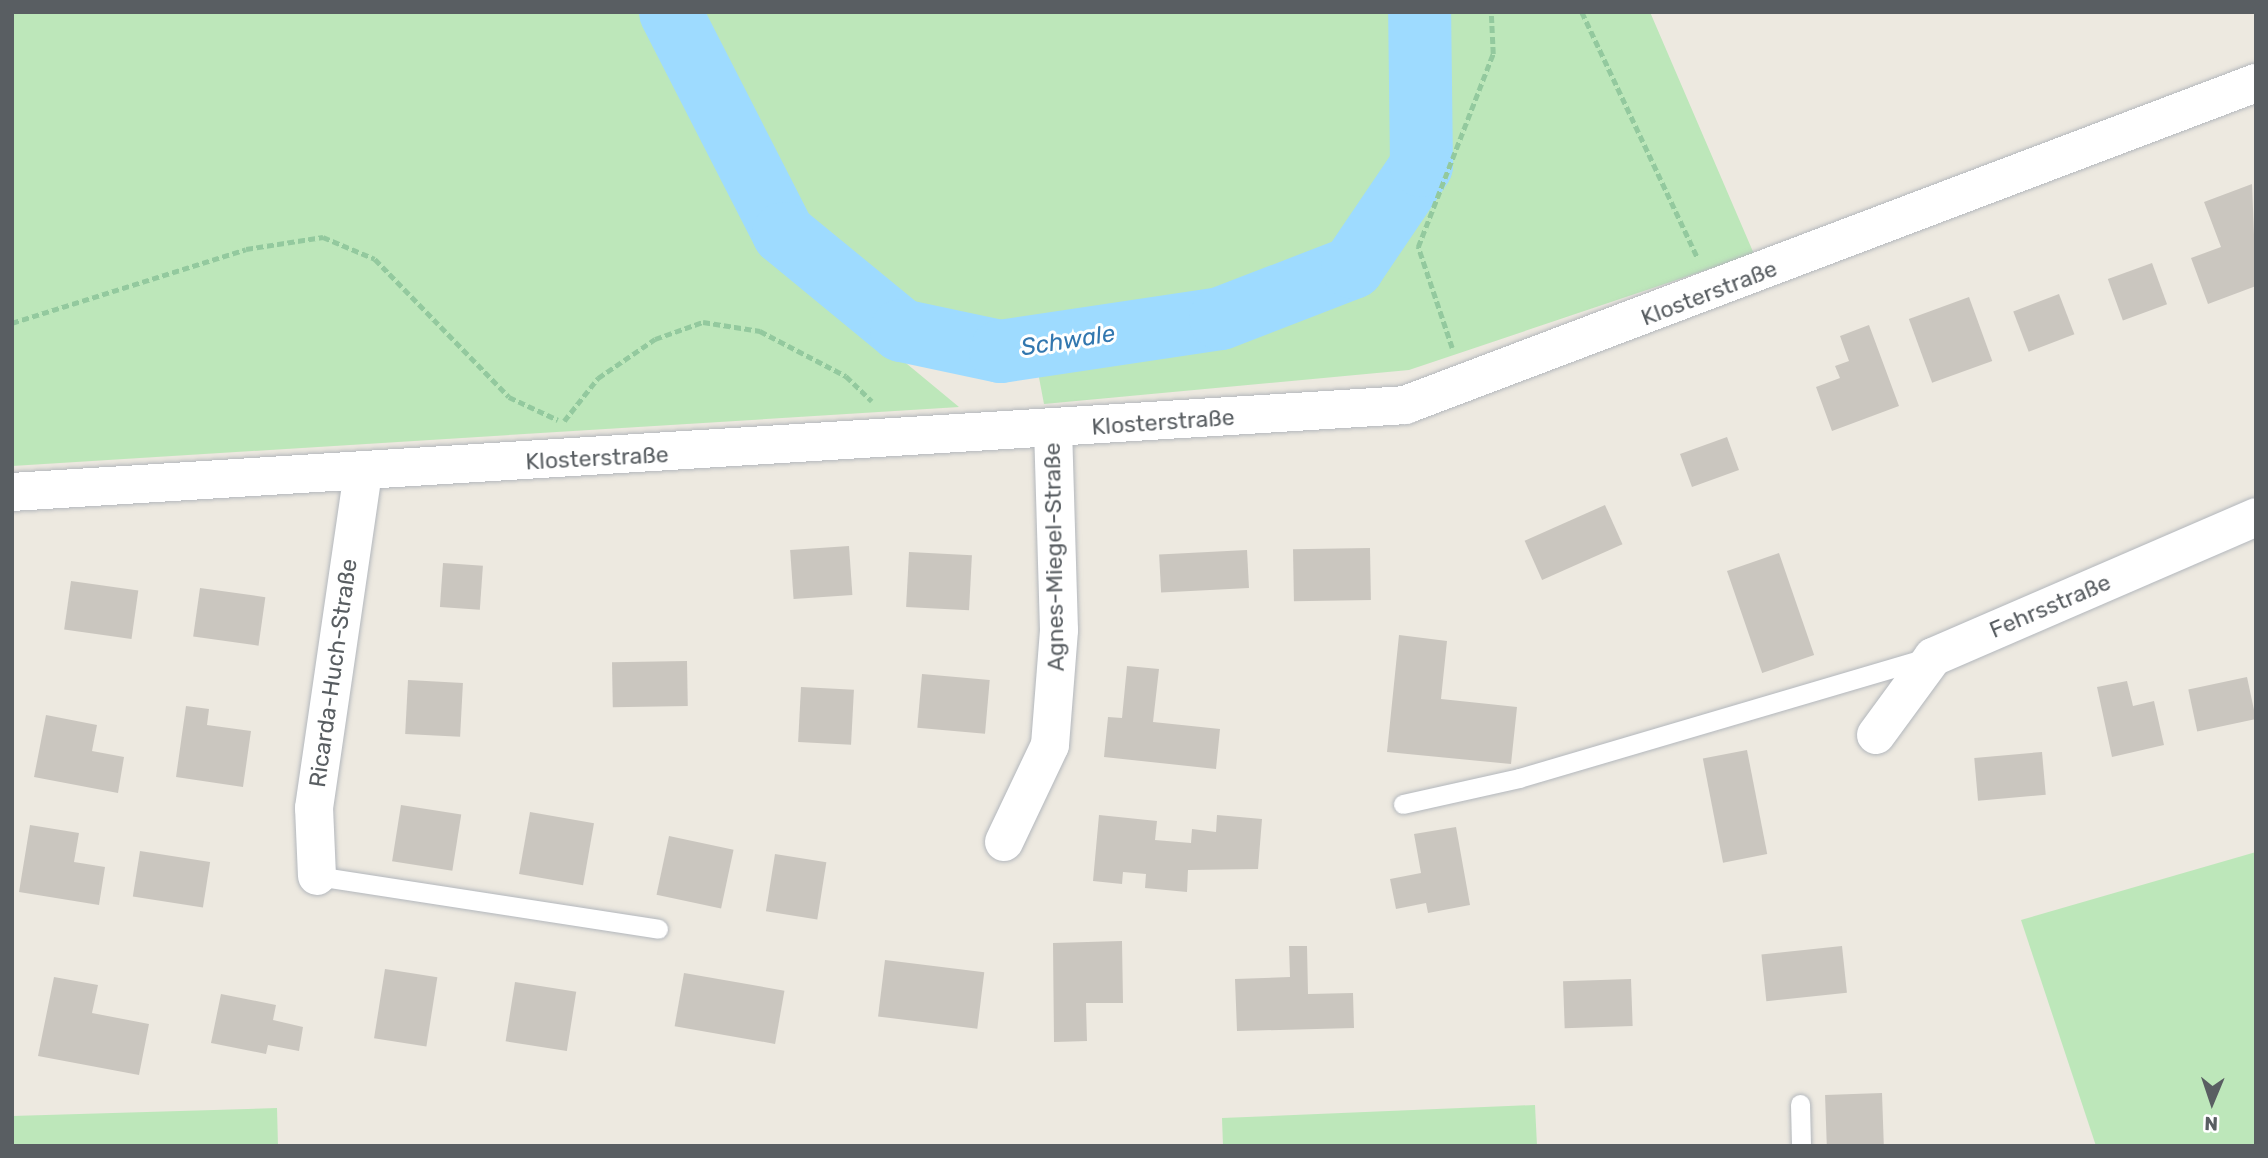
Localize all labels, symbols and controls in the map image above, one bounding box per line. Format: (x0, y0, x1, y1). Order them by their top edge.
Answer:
street label: Klosterstraße (1637, 254, 1781, 332)
water label: Schwale (1019, 319, 1117, 363)
street label: Klosterstraße (1091, 403, 1235, 441)
street label: Klosterstraße (525, 440, 669, 476)
street label: Agnes-Miegel-Straße (1038, 442, 1070, 672)
street label: Ricarda-Huch-Straße (303, 557, 363, 789)
street label: Fehrsstraße (1985, 568, 2115, 644)
north arrow (2177, 1067, 2247, 1137)
text: N (2204, 1112, 2218, 1135)

